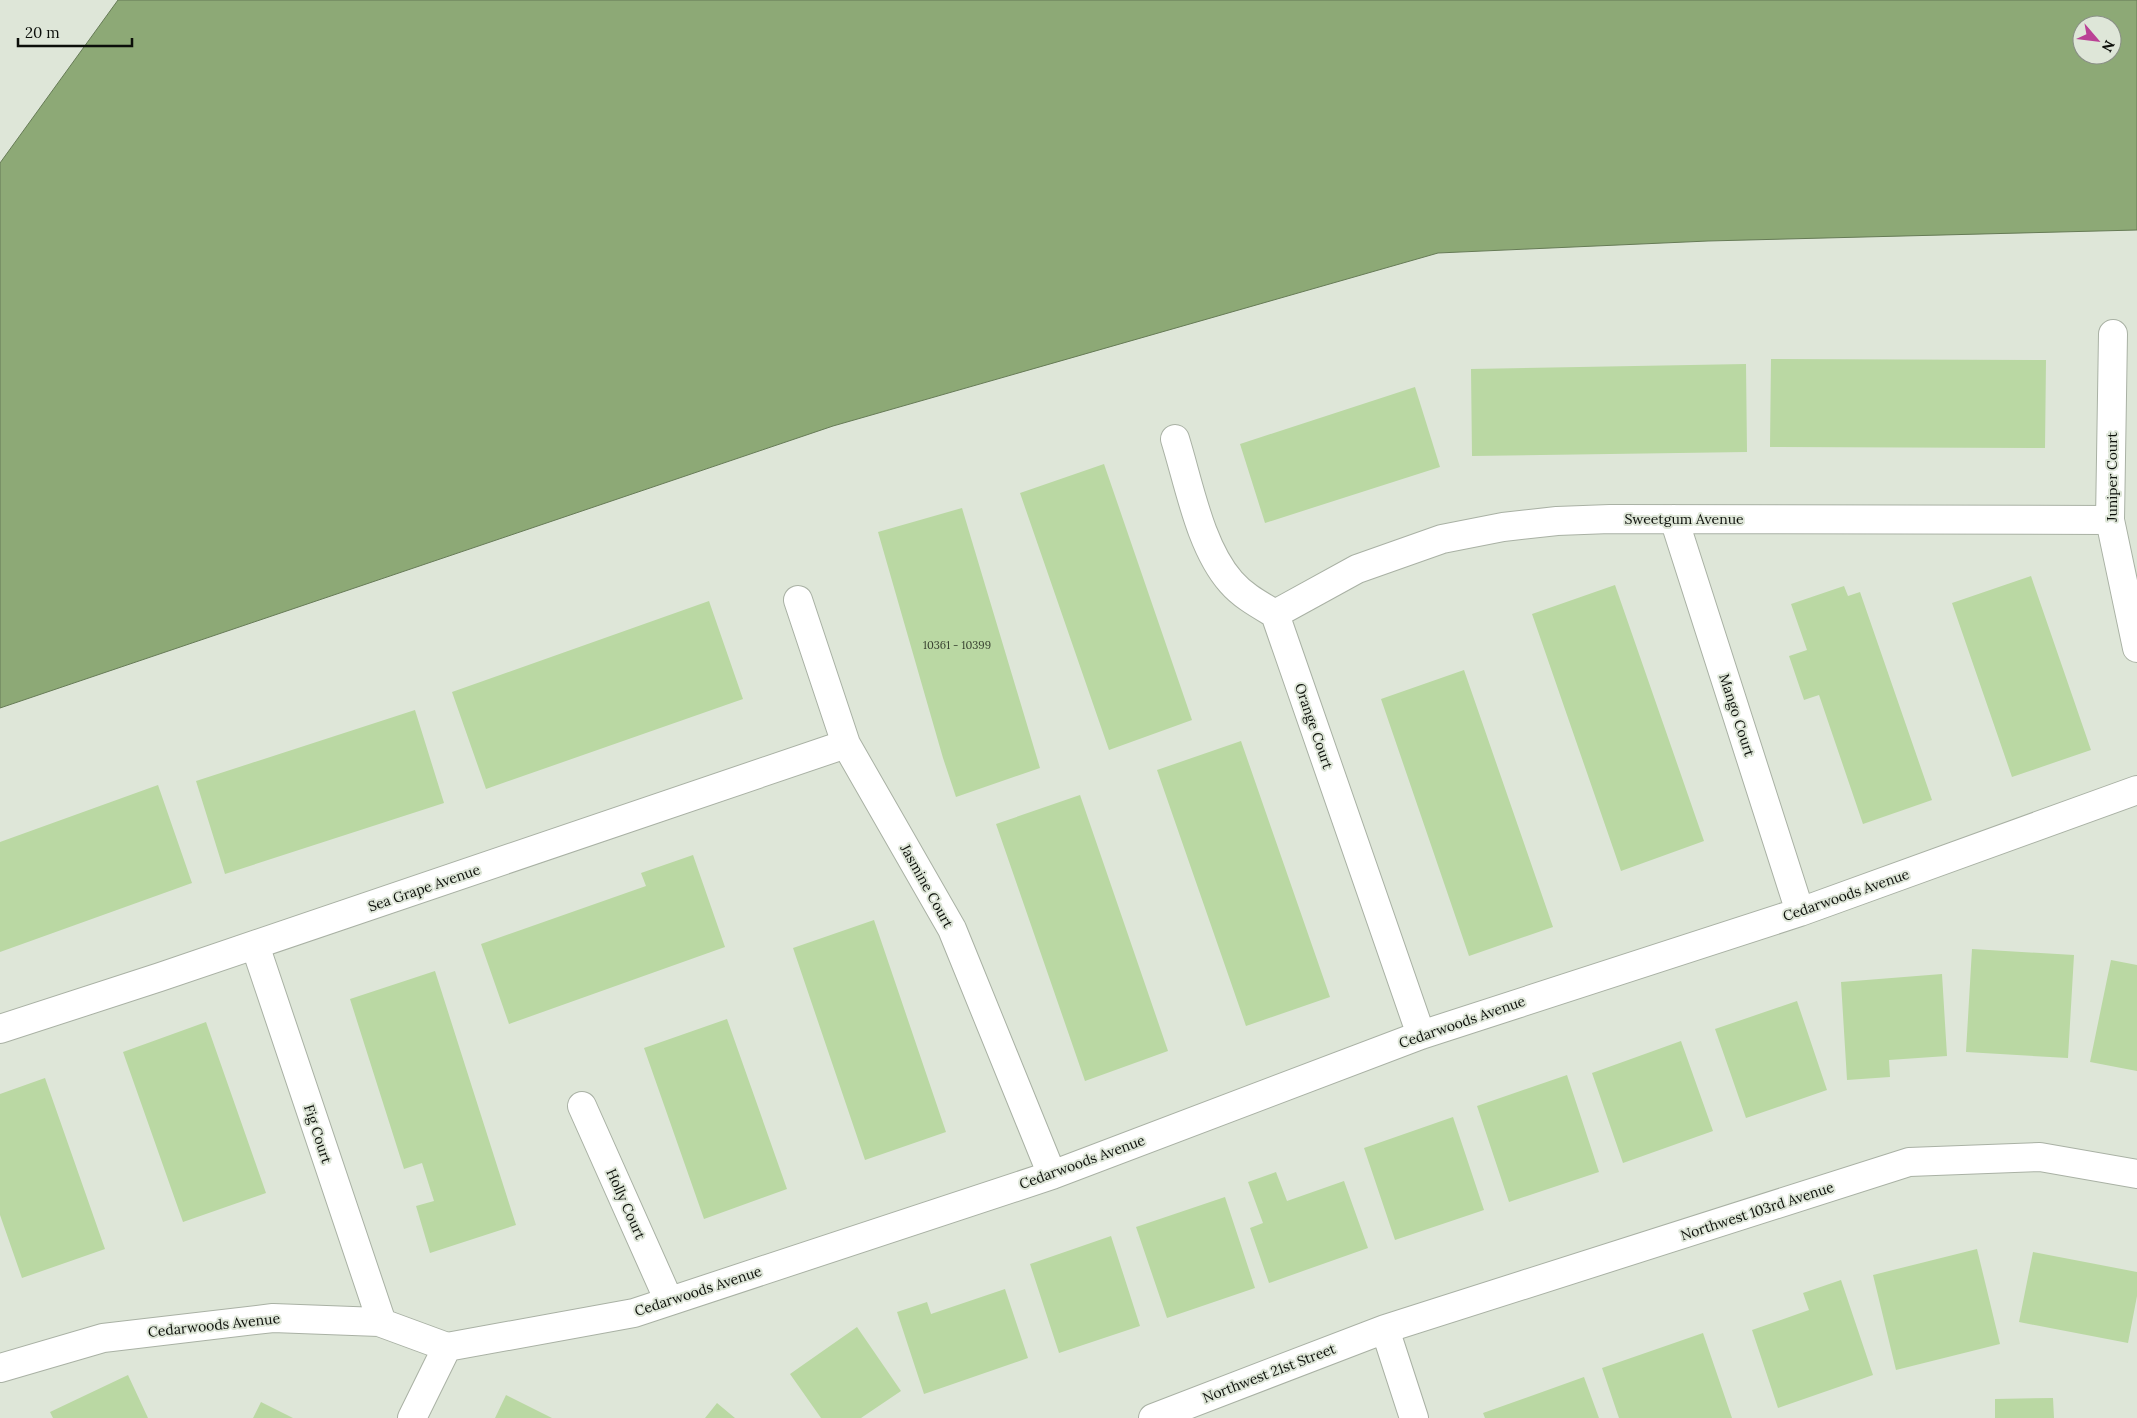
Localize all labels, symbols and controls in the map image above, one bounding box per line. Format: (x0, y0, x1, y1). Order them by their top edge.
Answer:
scale bar (18, 15, 131, 47)
north arrow (2072, 15, 2122, 65)
text: 20 m (25, 23, 60, 42)
text: N (2098, 37, 2119, 55)
street label: Juniper Court (2103, 432, 2121, 523)
street label: Sweetgum Avenue (1624, 510, 1744, 528)
house number: 10361 - 10399 (923, 638, 991, 652)
street label: Mango Court (1715, 671, 1759, 759)
street label: Orange Court (1291, 681, 1337, 772)
street label: Jasmine Court (896, 840, 958, 931)
street label: Sea Grape Avenue (366, 860, 483, 916)
street label: Cedarwoods Avenue (1780, 865, 1912, 925)
street label: Cedarwoods Avenue (1396, 992, 1528, 1052)
street label: Fig Court (300, 1102, 336, 1166)
street label: Cedarwoods Avenue (1017, 1131, 1148, 1193)
street label: Holly Court (602, 1166, 650, 1243)
street label: Northwest 103rd Avenue (1678, 1178, 1836, 1244)
street label: Cedarwoods Avenue (632, 1262, 764, 1320)
street label: Cedarwoods Avenue (147, 1309, 281, 1341)
street label: Northwest 21st Street (1200, 1339, 1338, 1407)

